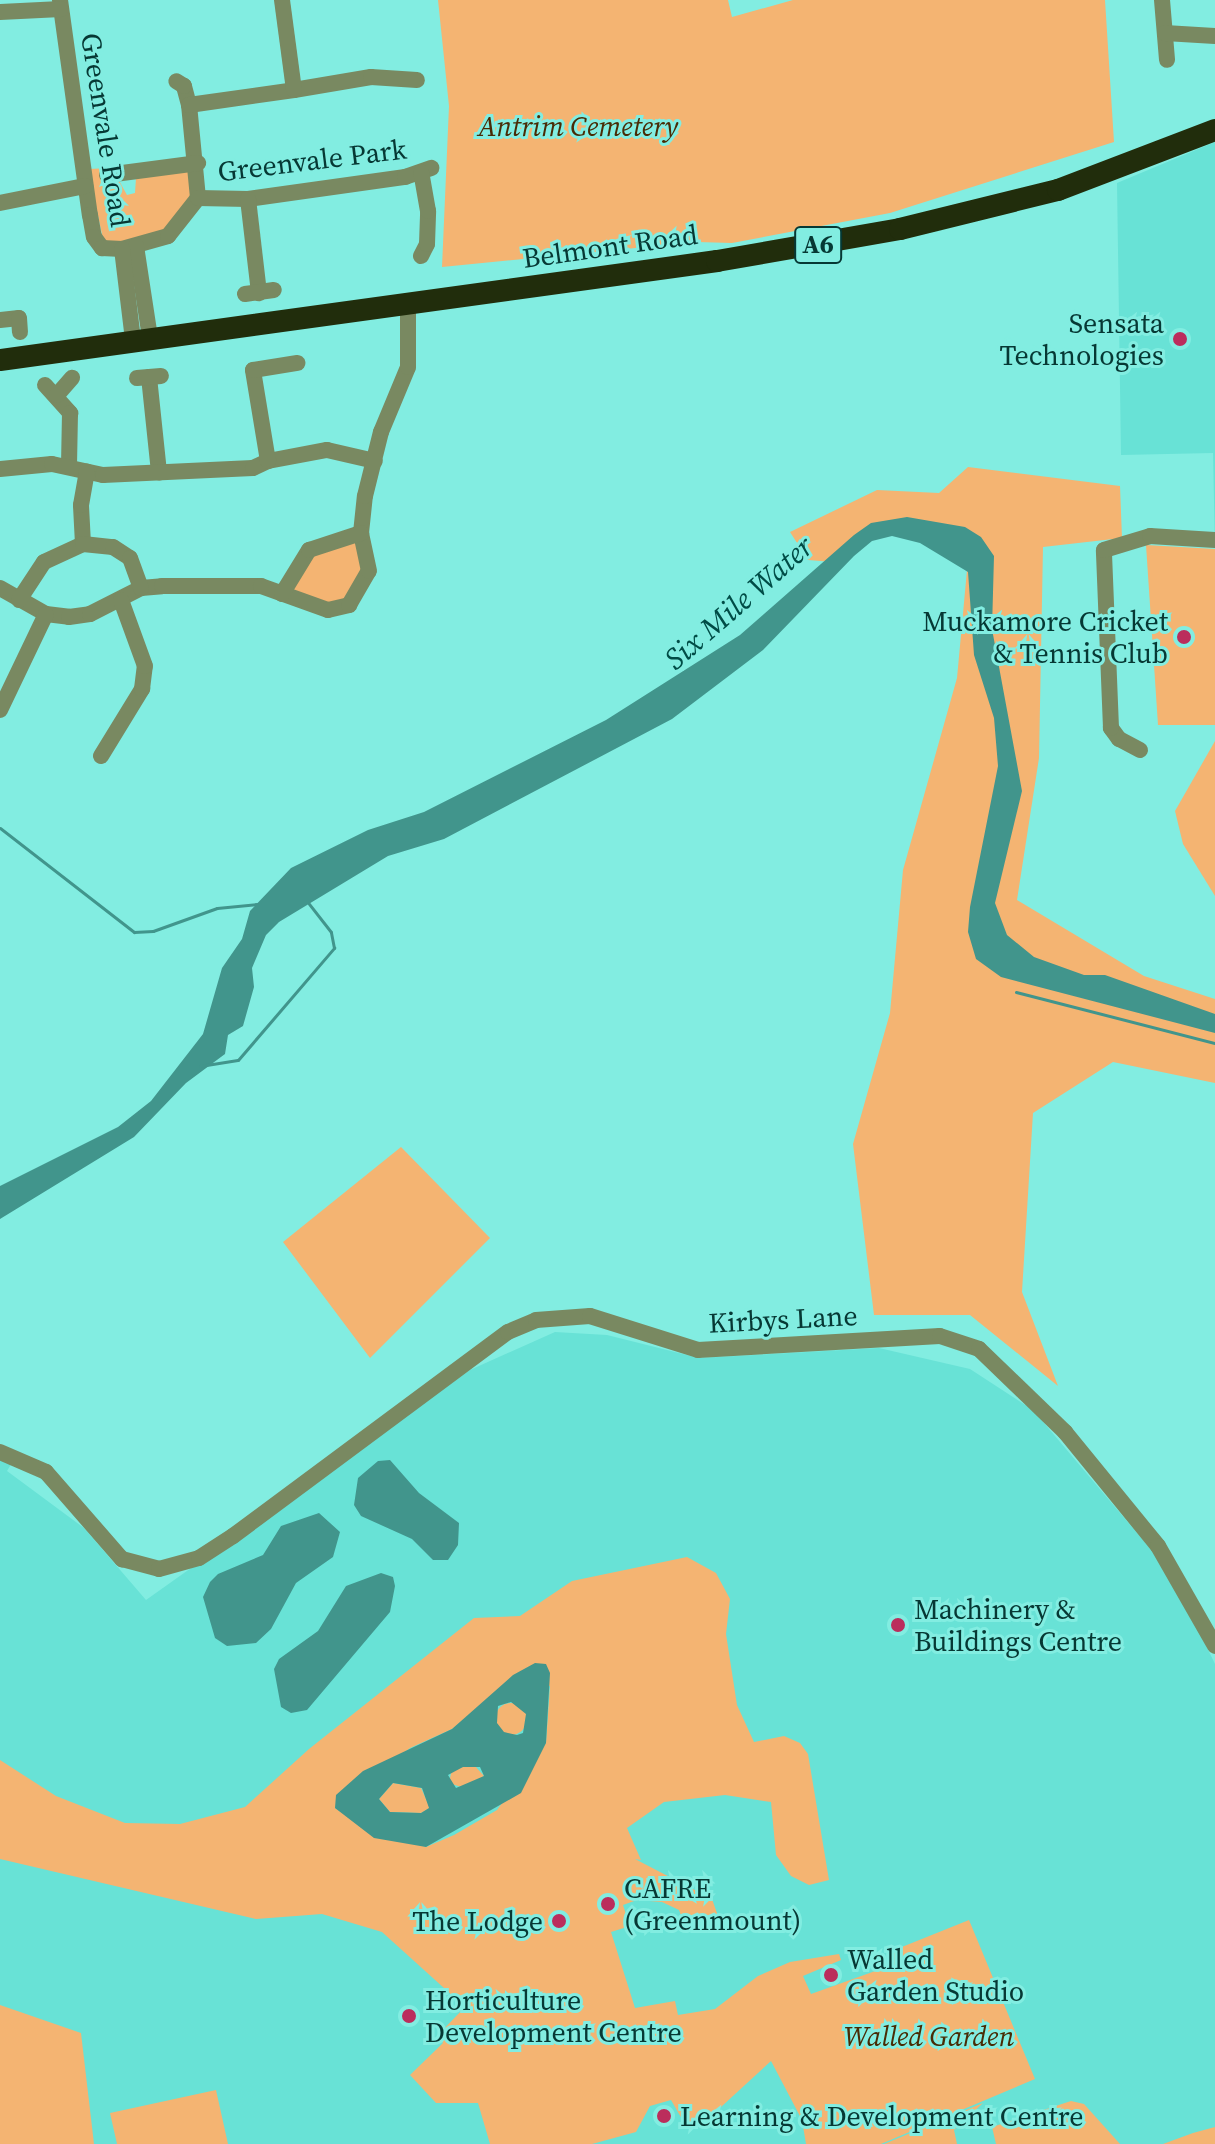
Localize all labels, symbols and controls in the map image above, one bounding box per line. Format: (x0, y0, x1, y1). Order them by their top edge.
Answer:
street label: Greenvale Road (74, 31, 138, 229)
park label: Antrim Cemetery (478, 109, 678, 143)
street label: Greenvale Park (216, 132, 408, 188)
street label: Belmont Road (520, 217, 700, 275)
road number: A6 (794, 223, 842, 267)
place label: Sensata Technologies (1000, 306, 1164, 372)
marker: Sensata Technologies (1171, 330, 1189, 348)
water label: Six Mile Water (657, 529, 821, 677)
place label: Muckamore Cricket & Tennis Club (922, 604, 1168, 670)
marker: Muckamore Cricket & Tennis Club (1175, 628, 1193, 646)
street label: Kirbys Lane (708, 1298, 858, 1340)
place label: Machinery & Buildings Centre (914, 1592, 1122, 1658)
marker: Machinery & Buildings Centre (889, 1616, 907, 1634)
place label: CAFRE (Greenmount) (624, 1871, 801, 1937)
marker: CAFRE (Greenmount) (599, 1895, 617, 1913)
place label: The Lodge (412, 1904, 543, 1938)
marker: The Lodge (550, 1912, 568, 1930)
place label: Walled Garden Studio (847, 1942, 1024, 2008)
marker: Walled Garden Studio (822, 1966, 840, 1984)
place label: Horticulture Development Centre (425, 1983, 682, 2049)
marker: Horticulture Development Centre (400, 2007, 418, 2025)
park label: Walled Garden (844, 2019, 1014, 2053)
place label: Learning & Development Centre (680, 2099, 1084, 2133)
marker: Learning & Development Centre (655, 2107, 673, 2125)

